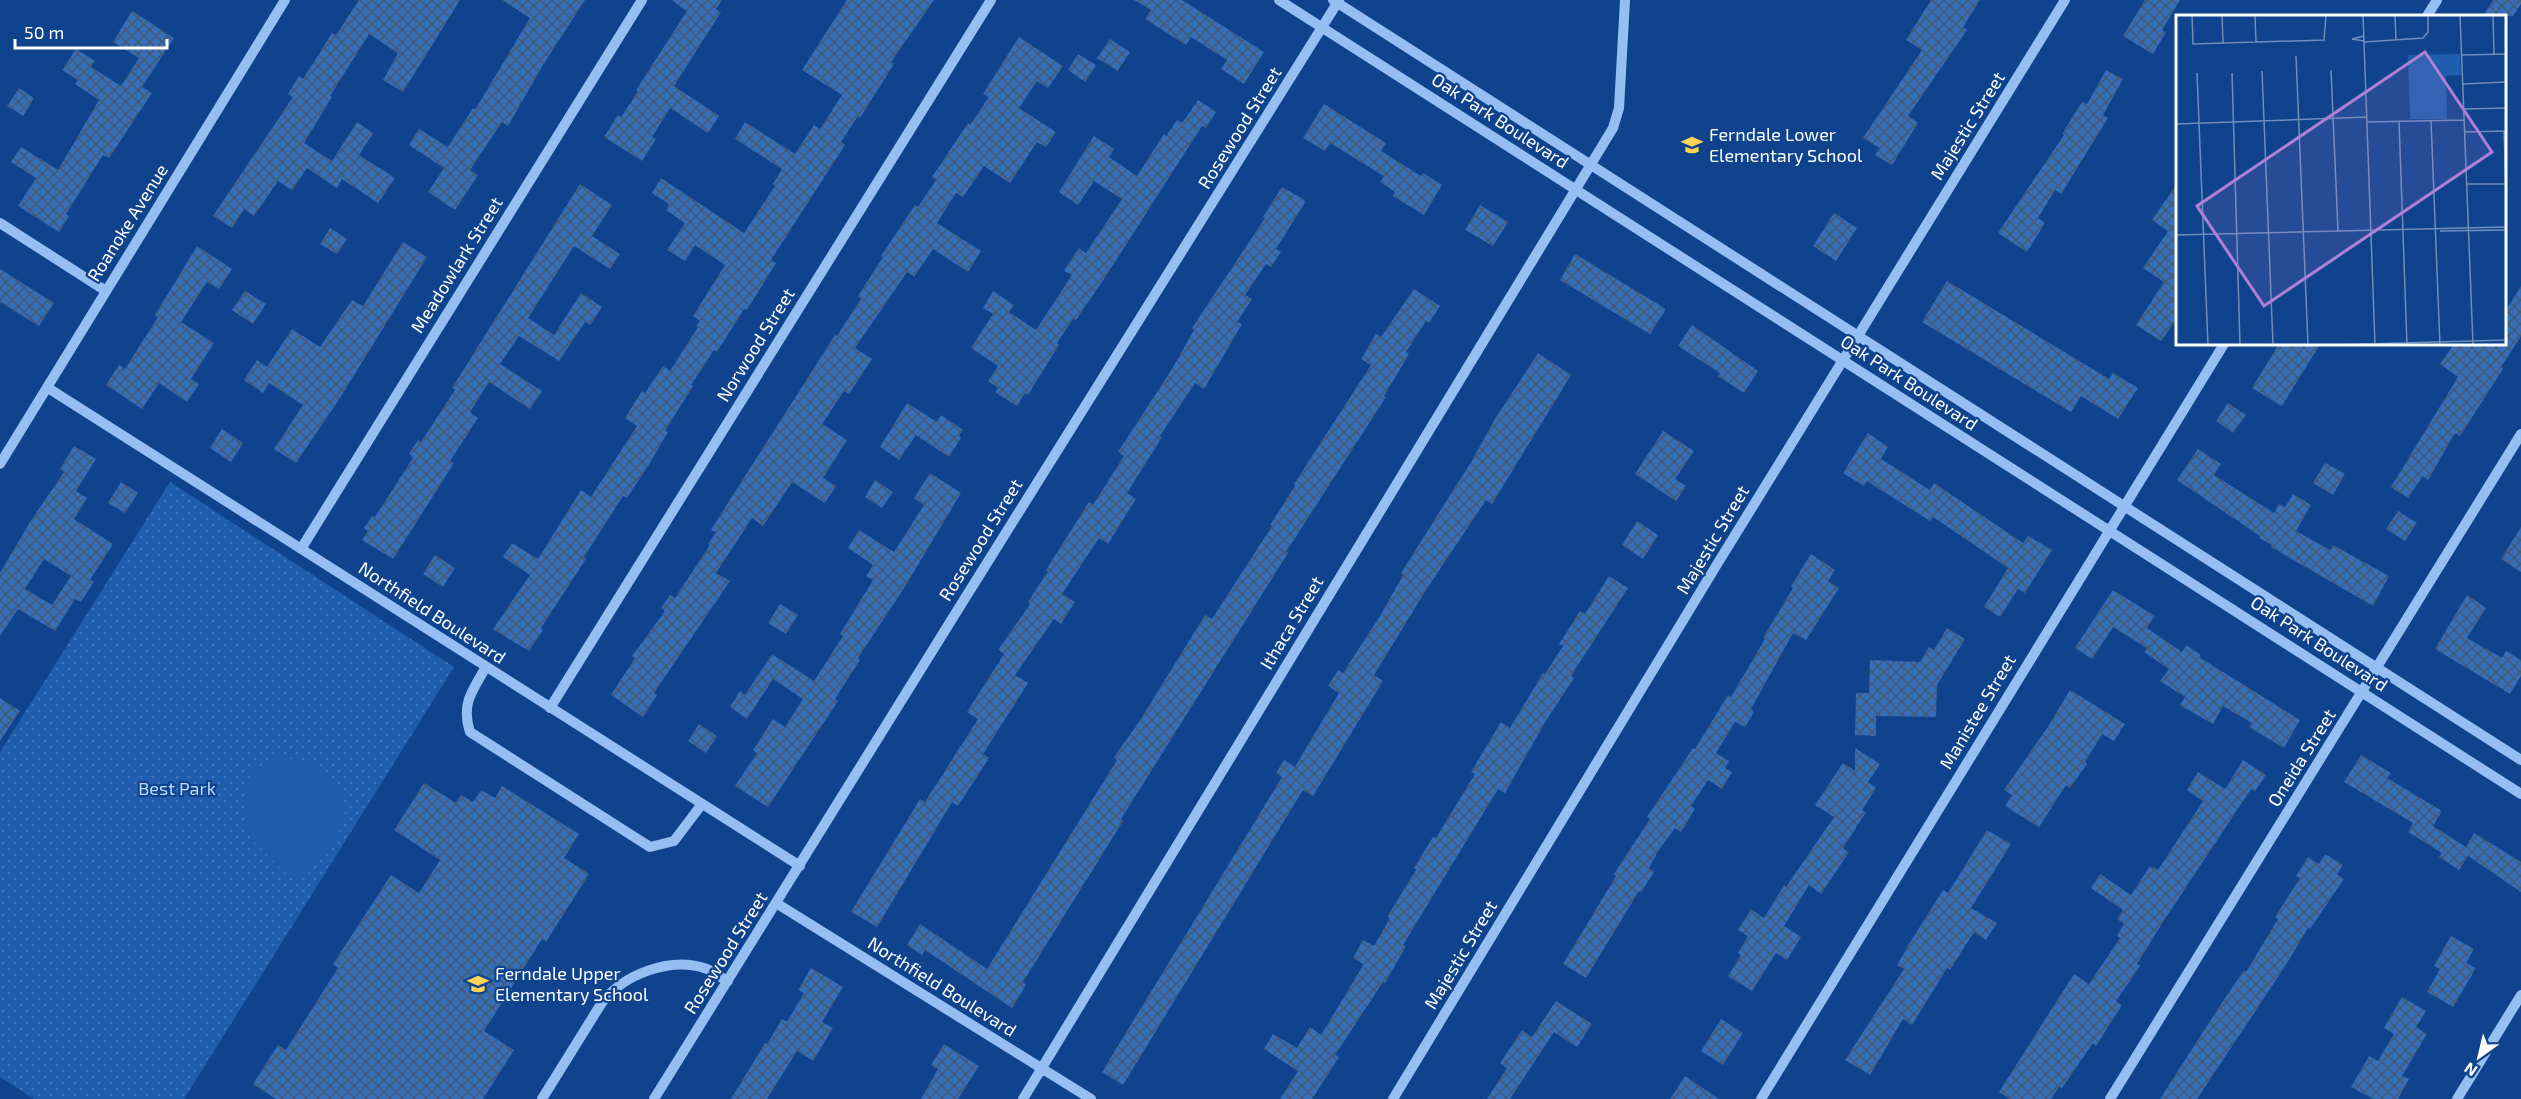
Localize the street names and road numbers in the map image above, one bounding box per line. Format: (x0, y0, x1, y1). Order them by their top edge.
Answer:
street label: Rosewood Street (1193, 62, 1286, 193)
street label: Majestic Street (1925, 67, 2009, 184)
street label: Oak Park Boulevard (1428, 68, 1573, 173)
street label: Roanoke Avenue (82, 160, 172, 285)
street label: Meadowlark Street (405, 192, 507, 336)
street label: Norwood Street (711, 284, 799, 405)
street label: Oak Park Boulevard (1837, 330, 1982, 435)
street label: Rosewood Street (934, 474, 1027, 605)
street label: Majestic Street (1671, 481, 1753, 598)
street label: Northfield Boulevard (355, 556, 510, 668)
street label: Ithaca Street (1255, 572, 1328, 673)
street label: Oak Park Boulevard (2247, 591, 2392, 696)
street label: Manistee Street (1934, 650, 2020, 773)
street label: Oneida Street (2262, 705, 2340, 810)
street label: Rosewood Street (679, 887, 772, 1018)
street label: Majestic Street (1419, 896, 1501, 1013)
street label: Northfield Boulevard (864, 932, 1021, 1041)

